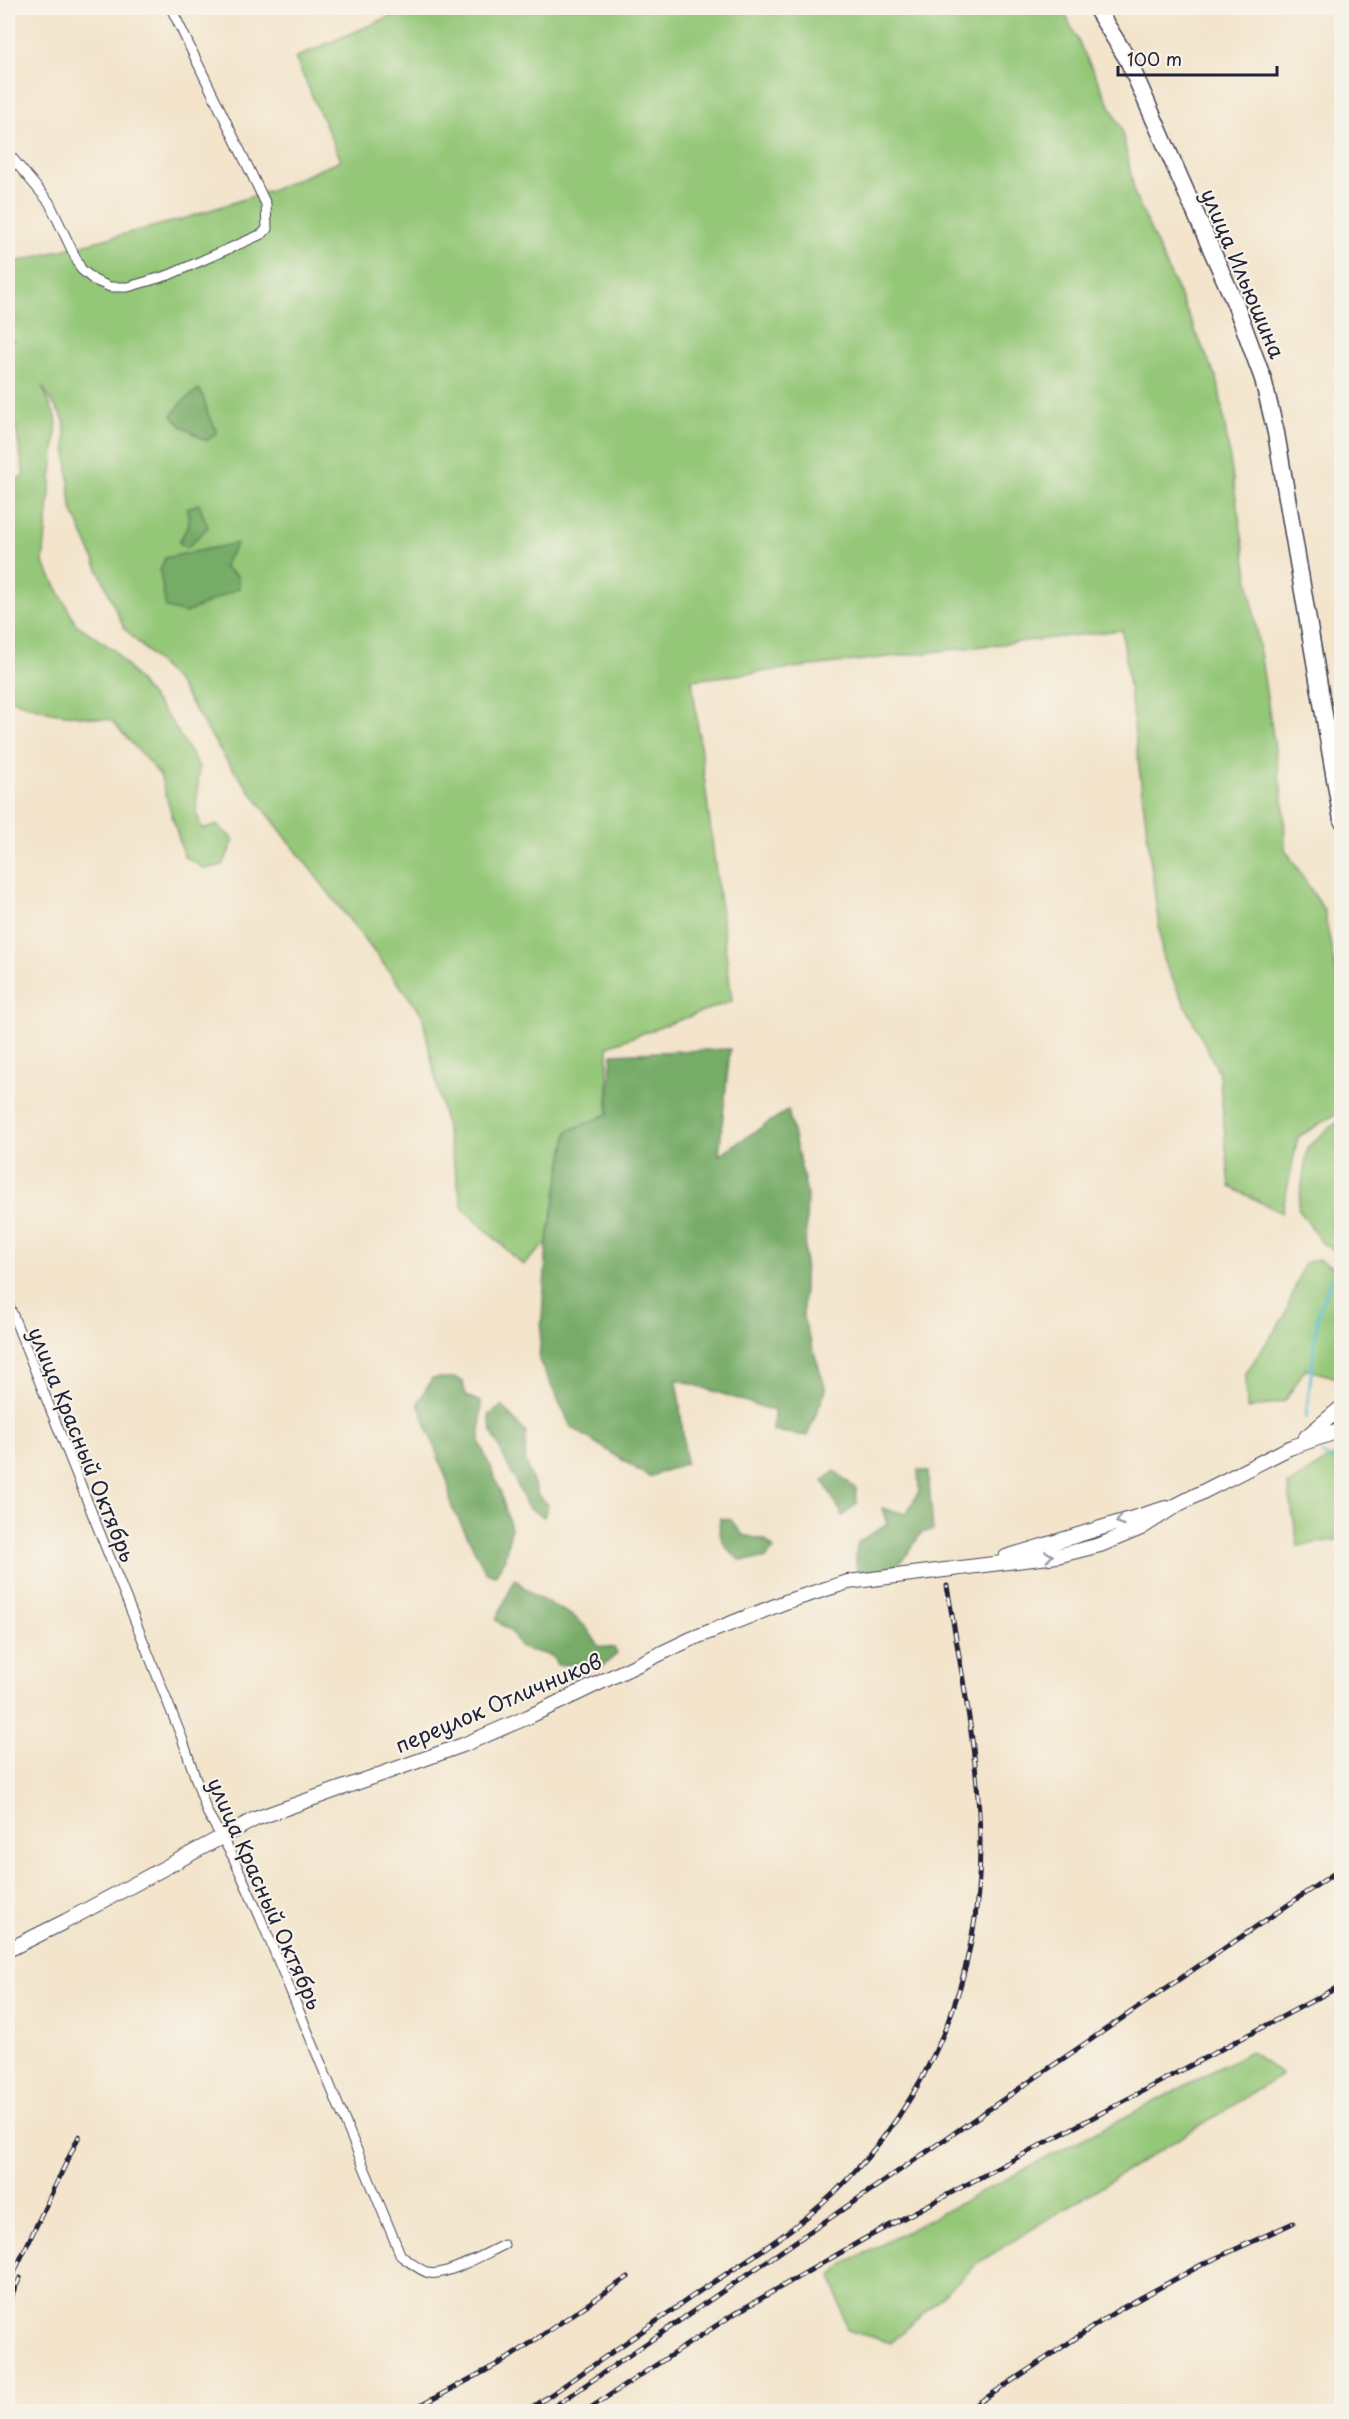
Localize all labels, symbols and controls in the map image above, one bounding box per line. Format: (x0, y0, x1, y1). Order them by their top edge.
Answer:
scale bar (1118, 39, 1277, 77)
text: 100 m (1127, 45, 1182, 72)
street label: улица Ильюшина (1194, 183, 1295, 364)
street label: улица Красный Октябрь (21, 1322, 145, 1566)
one-way arrow (1115, 1514, 1126, 1526)
one-way arrow (1044, 1551, 1054, 1563)
street label: переулок Отличников (390, 1644, 606, 1760)
street label: улица Красный Октябрь (200, 1772, 332, 2014)

